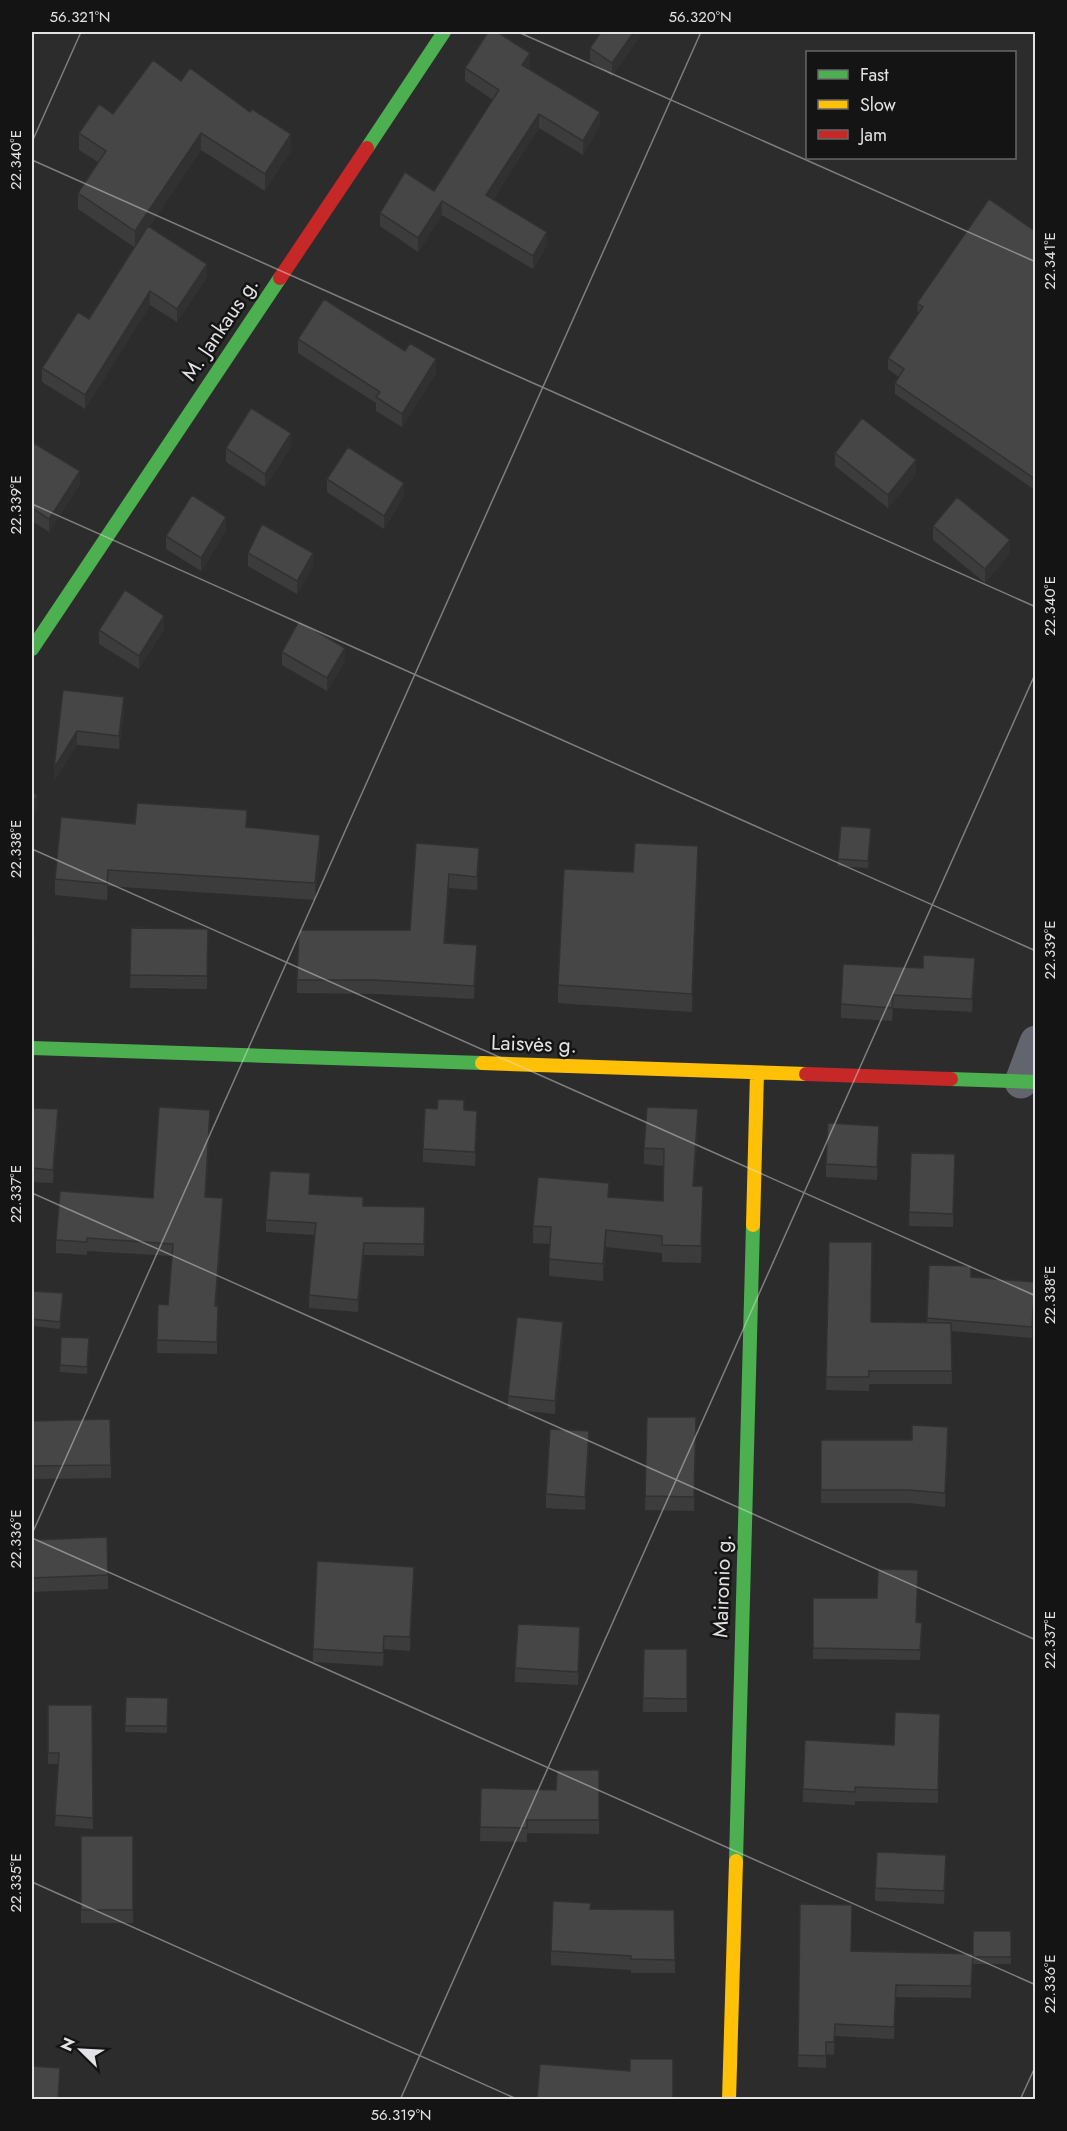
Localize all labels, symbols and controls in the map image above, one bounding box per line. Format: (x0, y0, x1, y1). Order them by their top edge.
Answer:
text: 56.321°N (50, 6, 110, 28)
text: 56.320°N (668, 6, 732, 28)
legend (806, 51, 1016, 159)
text: Fast (860, 62, 889, 88)
text: Slow (860, 92, 897, 118)
text: Jam (858, 122, 887, 148)
text: 22.340°E (5, 130, 27, 190)
text: 22.341°E (1039, 232, 1061, 290)
street label: M. Jankaus g. (174, 271, 266, 387)
text: 22.339°E (5, 475, 27, 535)
text: 22.340°E (1039, 576, 1061, 636)
text: 22.338°E (5, 820, 27, 878)
text: 22.339°E (1039, 920, 1061, 980)
street label: Laisvės g. (490, 1028, 578, 1060)
text: 22.337°E (5, 1165, 27, 1223)
text: 22.338°E (1039, 1266, 1061, 1324)
text: 22.336°E (5, 1509, 27, 1569)
street label: Maironio g. (705, 1534, 739, 1638)
text: 22.337°E (1039, 1611, 1061, 1669)
text: 22.335°E (5, 1854, 27, 1912)
text: 22.336°E (1039, 1954, 1061, 2014)
north arrow (51, 2020, 111, 2080)
text: N (55, 2034, 81, 2055)
text: 56.319°N (371, 2104, 431, 2126)

